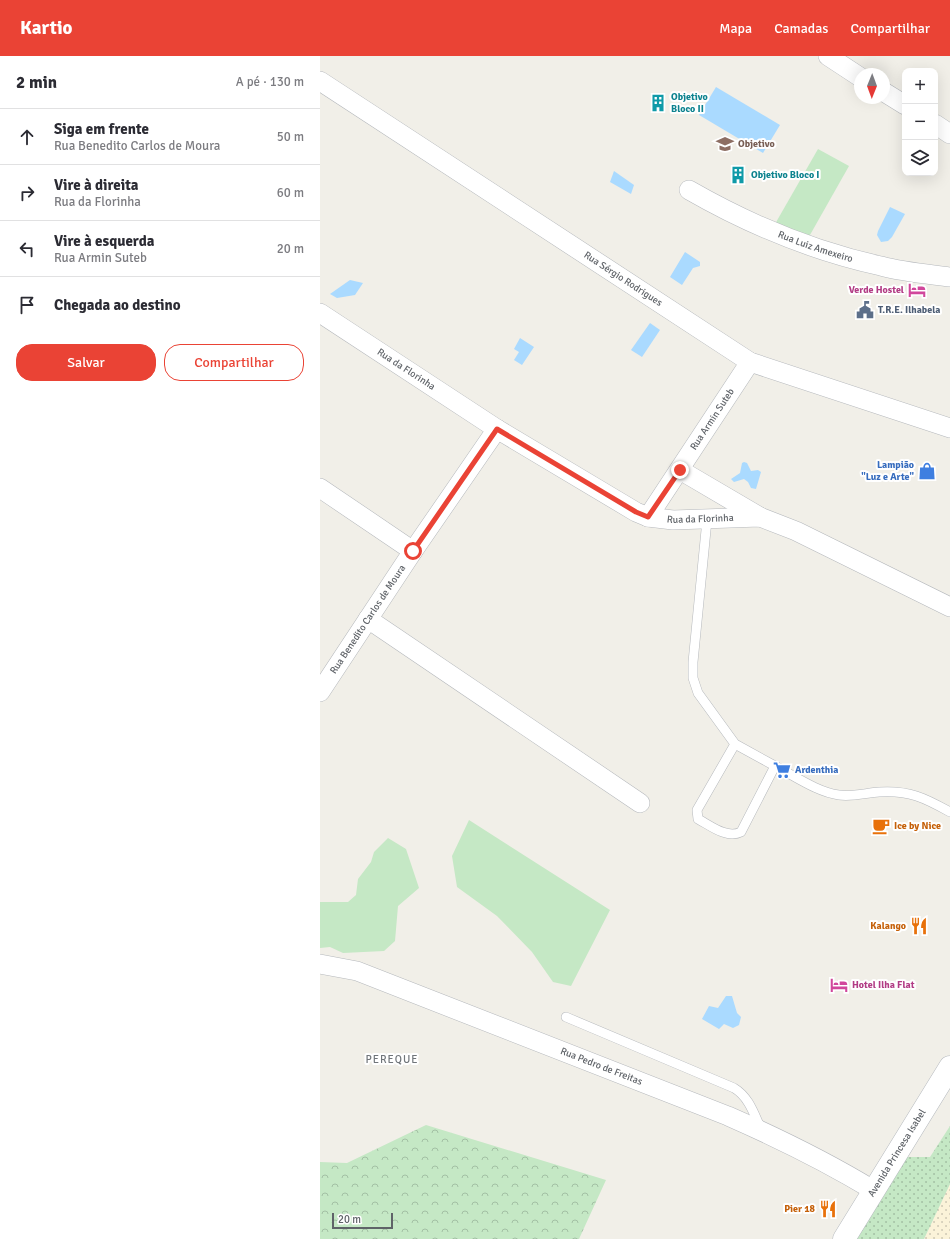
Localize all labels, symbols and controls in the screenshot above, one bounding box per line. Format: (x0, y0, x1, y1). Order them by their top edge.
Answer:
text: Kartio (20, 16, 73, 40)
text: Mapa (719, 20, 752, 37)
text: Camadas (774, 20, 828, 37)
text: Compartilhar (850, 20, 930, 37)
north arrow (854, 68, 890, 104)
map controls (902, 68, 938, 176)
button: + (902, 68, 938, 104)
text: 2 min (16, 72, 57, 93)
text: A pé · 130 m (236, 74, 304, 90)
place label: Objetivo Bloco II (671, 91, 708, 115)
building icon: Objetivo Bloco II (648, 93, 668, 113)
button: − (902, 104, 938, 140)
text: Siga em frente (54, 120, 149, 138)
icon: ahead (16, 126, 38, 148)
text: 50 m (277, 129, 304, 145)
school or university icon: Objetivo (715, 134, 735, 154)
text: Rua Benedito Carlos de Moura (54, 138, 220, 154)
place label: Objetivo (738, 138, 775, 150)
button: layers (902, 140, 938, 176)
building icon: Objetivo Bloco I (728, 165, 748, 185)
place label: Objetivo Bloco I (751, 169, 819, 181)
text: Vire à direita (54, 176, 138, 194)
icon: right (16, 182, 38, 204)
text: 60 m (277, 185, 304, 201)
text: Rua da Florinha (54, 194, 141, 210)
street label: Rua Luiz Amexeiro (776, 229, 854, 265)
text: Vire à esquerda (54, 232, 154, 250)
icon: left (16, 238, 38, 260)
text: 20 m (277, 241, 304, 257)
street label: Rua Sérgio Rodrigues (582, 249, 665, 309)
text: Rua Armin Suteb (54, 250, 147, 266)
hotel icon: Verde Hostel (907, 280, 927, 300)
place label: Verde Hostel (849, 284, 904, 296)
icon: arrive (16, 294, 38, 316)
text: Chegada ao destino (54, 296, 181, 314)
public building icon: T.R.E. Ilhabela (855, 300, 875, 320)
place label: T.R.E. Ilhabela (878, 304, 940, 316)
button: Salvar (16, 344, 156, 381)
button: Compartilhar (164, 344, 304, 381)
street label: Rua da Florinha (375, 346, 437, 393)
street label: Rua Armin Suteb (688, 386, 737, 452)
place label: Lampião "Luz e Arte" (861, 459, 915, 483)
route end (671, 461, 689, 479)
shop icon: Lampião "Luz e Arte" (917, 461, 937, 481)
street label: Rua da Florinha (666, 512, 734, 526)
route start (404, 542, 422, 560)
street label: Rua Benedito Carlos de Moura (328, 563, 408, 676)
supermarket icon: Ardenthia (772, 760, 792, 780)
place label: Ardenthia (795, 764, 838, 776)
cafe icon: Ice by Nice (871, 816, 891, 836)
place label: Ice by Nice (894, 820, 941, 832)
restaurant icon: Kalango (909, 916, 929, 936)
place label: Kalango (870, 920, 906, 932)
hotel icon: Hotel Ilha Flat (829, 975, 849, 995)
place label: Hotel Ilha Flat (852, 979, 915, 991)
street label: Rua Pedro de Freitas (559, 1045, 645, 1088)
district label: PEREQUE (366, 1053, 418, 1066)
street label: Avenida Princesa Isabel (865, 1107, 929, 1199)
restaurant icon: Pier 18 (818, 1199, 838, 1219)
place label: Pier 18 (784, 1203, 816, 1215)
scale bar (332, 1211, 393, 1230)
text: 20 m (338, 1213, 361, 1226)

